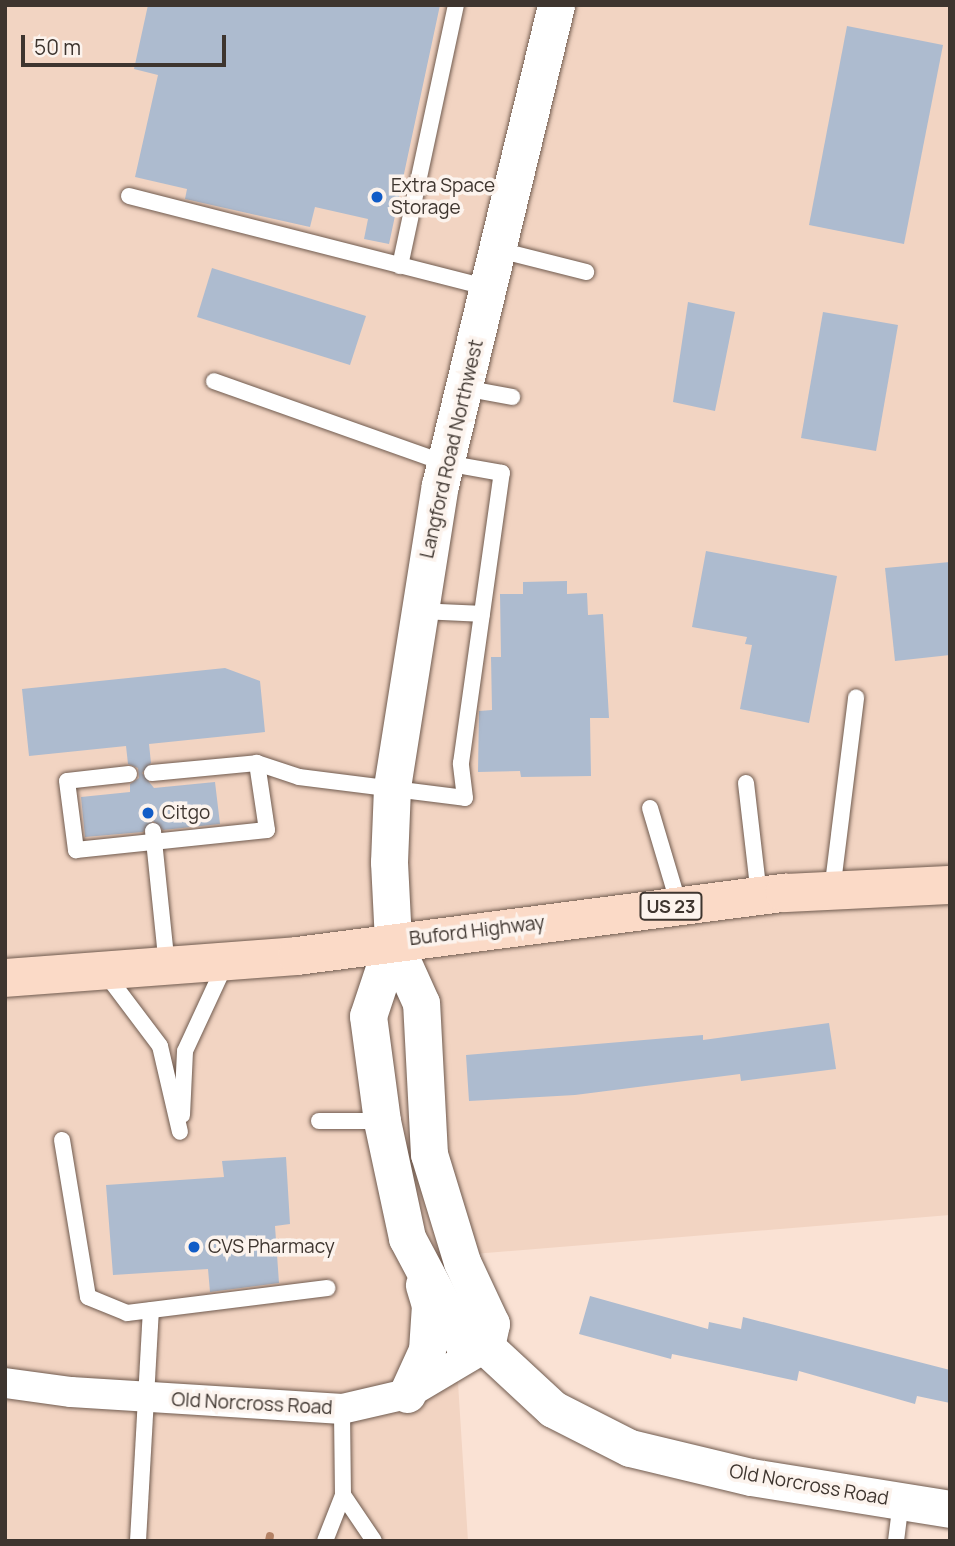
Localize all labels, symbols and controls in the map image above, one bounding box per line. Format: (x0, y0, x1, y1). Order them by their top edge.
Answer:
scale bar (24, 21, 229, 65)
text: 50 m (34, 33, 81, 61)
place label: Extra Space Storage (391, 175, 495, 219)
marker: Extra Space Storage (369, 189, 385, 205)
street label: Langford Road Northwest (416, 337, 488, 561)
place label: Citgo (162, 802, 210, 824)
marker: Citgo (140, 805, 156, 821)
road number: US 23 (638, 891, 704, 920)
street label: Buford Highway (408, 911, 546, 951)
place label: CVS Pharmacy (208, 1236, 335, 1258)
marker: CVS Pharmacy (186, 1239, 202, 1255)
street label: Old Norcross Road (171, 1388, 333, 1420)
street label: Old Norcross Road (728, 1460, 890, 1510)

